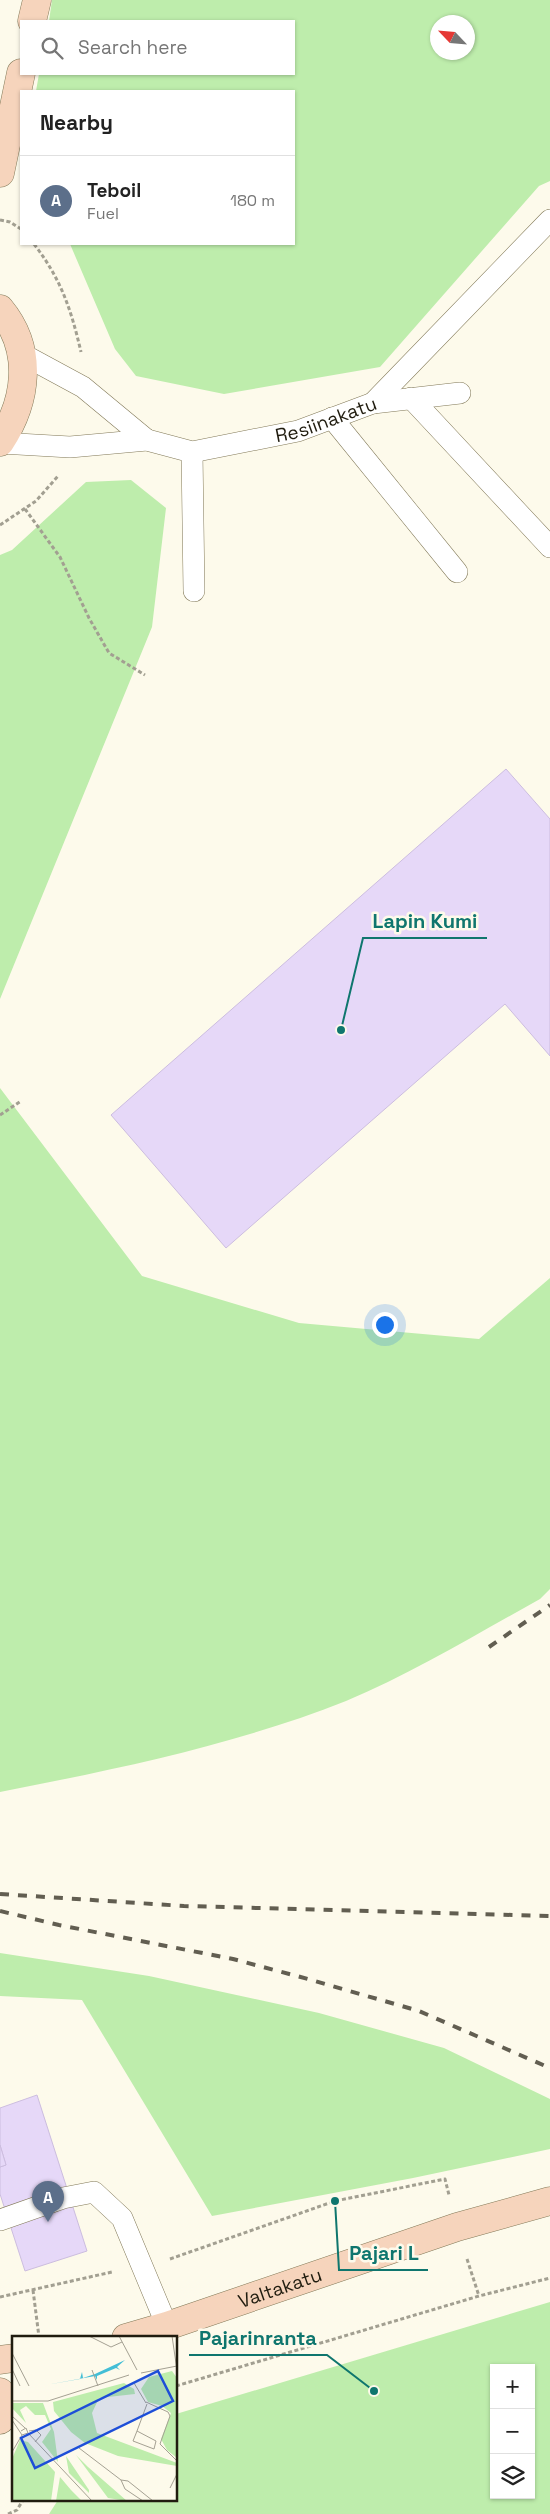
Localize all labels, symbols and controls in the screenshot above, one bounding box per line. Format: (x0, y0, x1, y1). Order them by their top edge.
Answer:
north arrow (430, 15, 475, 60)
search box (20, 20, 295, 75)
icon: search (38, 34, 66, 62)
text: Search here (78, 35, 188, 60)
text: Nearby (40, 109, 113, 136)
text: Teboil (87, 178, 141, 203)
text: A (51, 190, 61, 211)
text: 180 m (230, 190, 275, 211)
text: Fuel (87, 203, 119, 224)
street label: Resiinakatu (273, 390, 380, 448)
callout: Lapin Kumi (363, 903, 487, 938)
text: Lapin Kumi (373, 908, 477, 934)
your location (372, 1312, 398, 1338)
pin: A (32, 2181, 64, 2222)
callout: Pajari L (339, 2235, 428, 2270)
text: Pajari L (349, 2240, 419, 2266)
street label: Valtakatu (235, 2262, 325, 2313)
callout: Pajarinranta (189, 2320, 327, 2355)
text: Pajarinranta (199, 2325, 317, 2351)
inset map (12, 2336, 178, 2502)
map controls (490, 2364, 535, 2499)
button: + (490, 2364, 535, 2409)
button: − (490, 2409, 535, 2454)
button: layers (490, 2454, 535, 2499)

